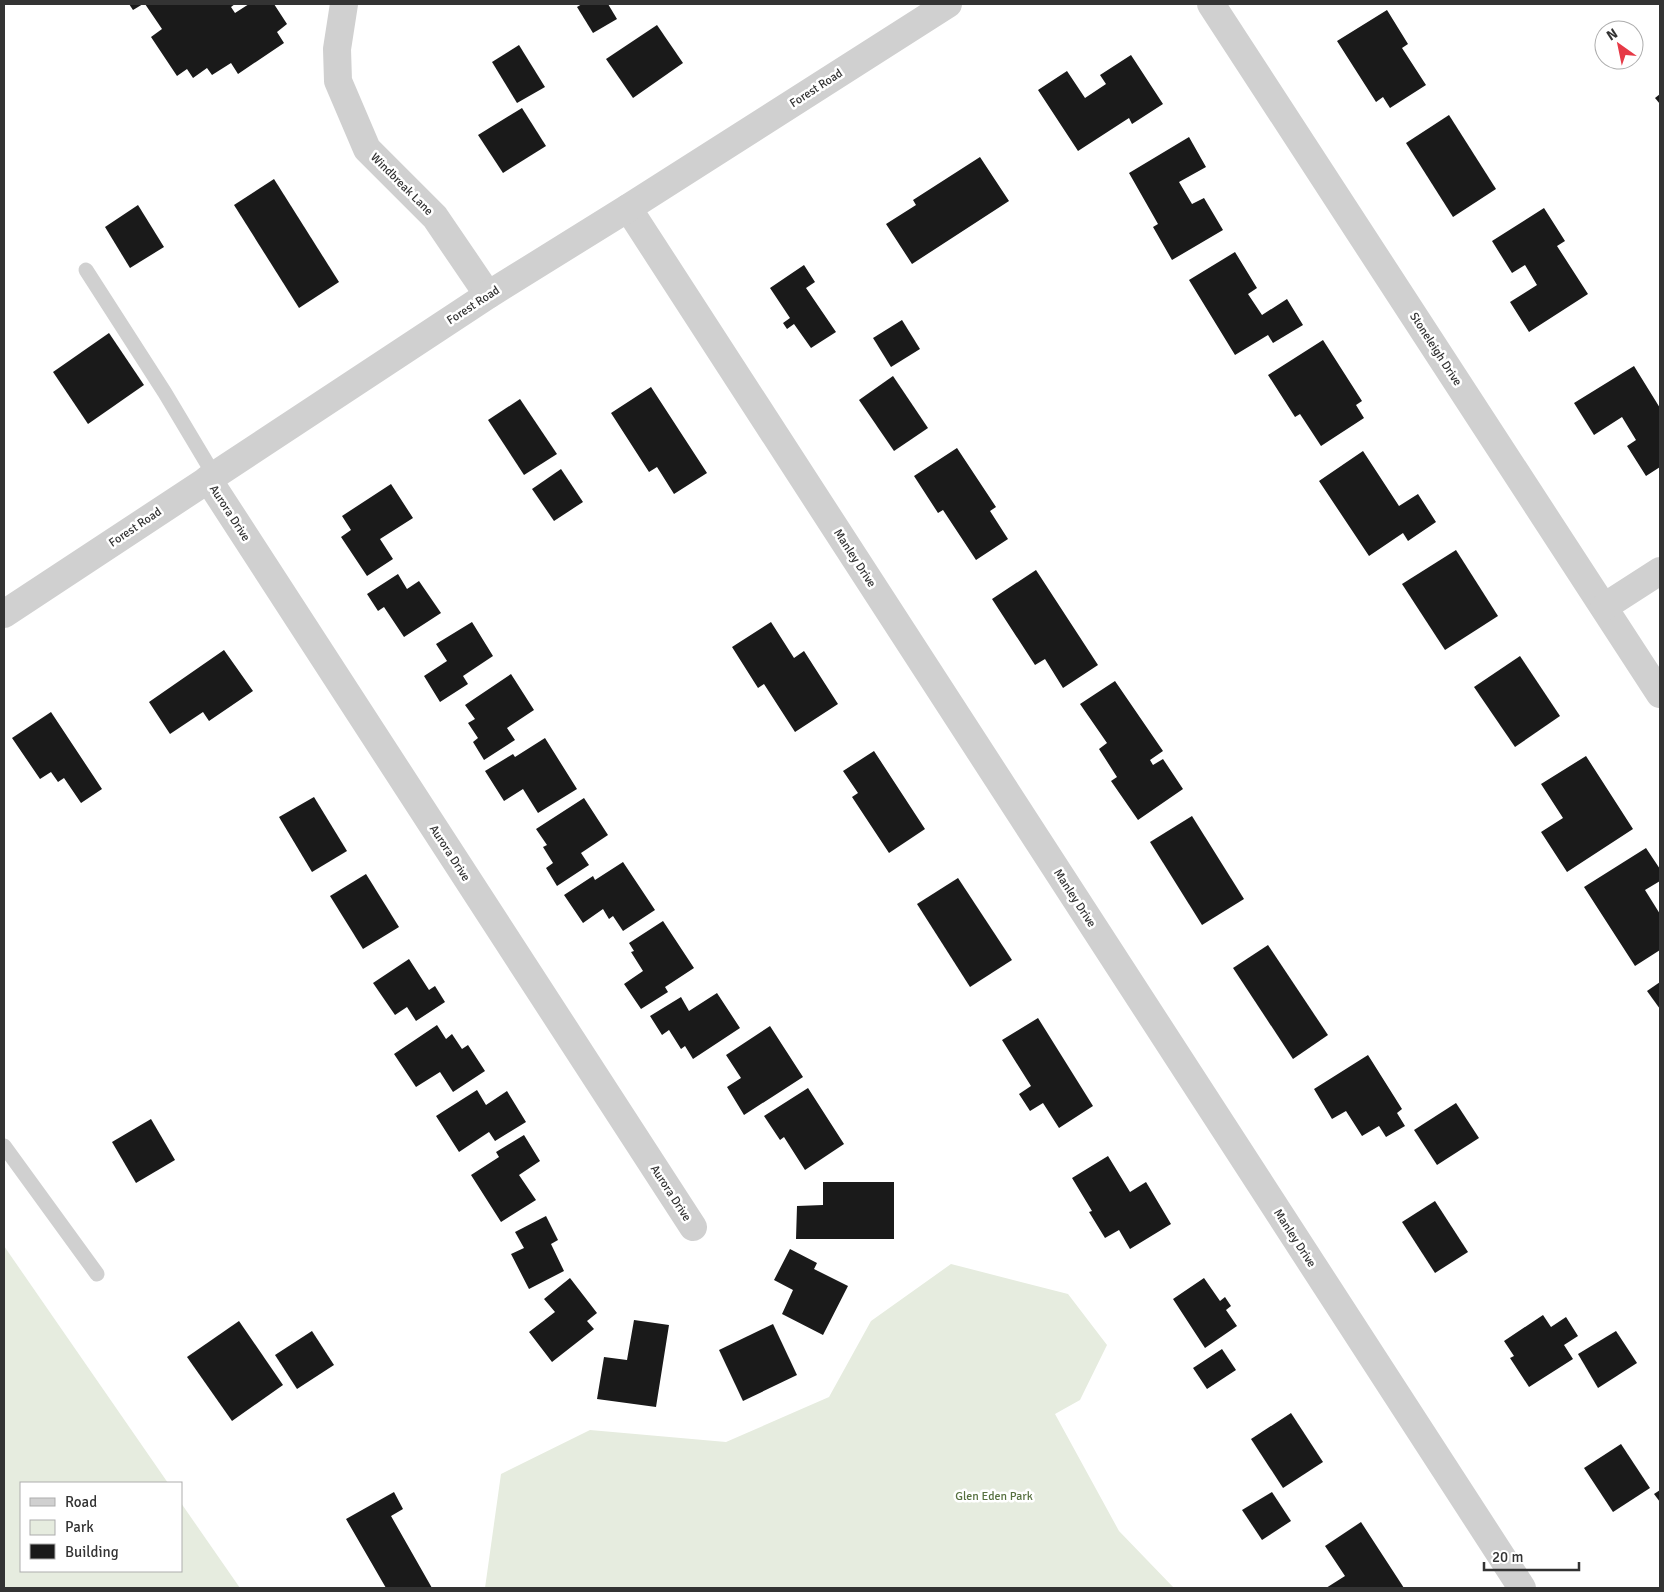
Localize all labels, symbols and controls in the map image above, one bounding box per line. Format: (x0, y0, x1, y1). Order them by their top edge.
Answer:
north arrow (1594, 20, 1644, 70)
text: N (1603, 25, 1621, 44)
street label: Forest Road (787, 66, 846, 111)
street label: Windbreak Lane (367, 150, 436, 219)
street label: Forest Road (444, 283, 503, 328)
street label: Stoneleigh Drive (1406, 310, 1465, 389)
street label: Aurora Drive (206, 482, 253, 544)
street label: Forest Road (106, 504, 164, 550)
street label: Manley Drive (830, 526, 879, 590)
street label: Aurora Drive (426, 822, 473, 884)
street label: Manley Drive (1050, 866, 1099, 930)
street label: Aurora Drive (647, 1162, 694, 1224)
street label: Manley Drive (1270, 1206, 1319, 1270)
legend (20, 1482, 182, 1572)
park label: Glen Eden Park (955, 1489, 1033, 1504)
text: Road (65, 1493, 97, 1511)
text: Park (65, 1518, 94, 1536)
scale bar (1484, 1540, 1579, 1572)
text: Building (65, 1543, 119, 1561)
text: 20 m (1492, 1548, 1523, 1566)

